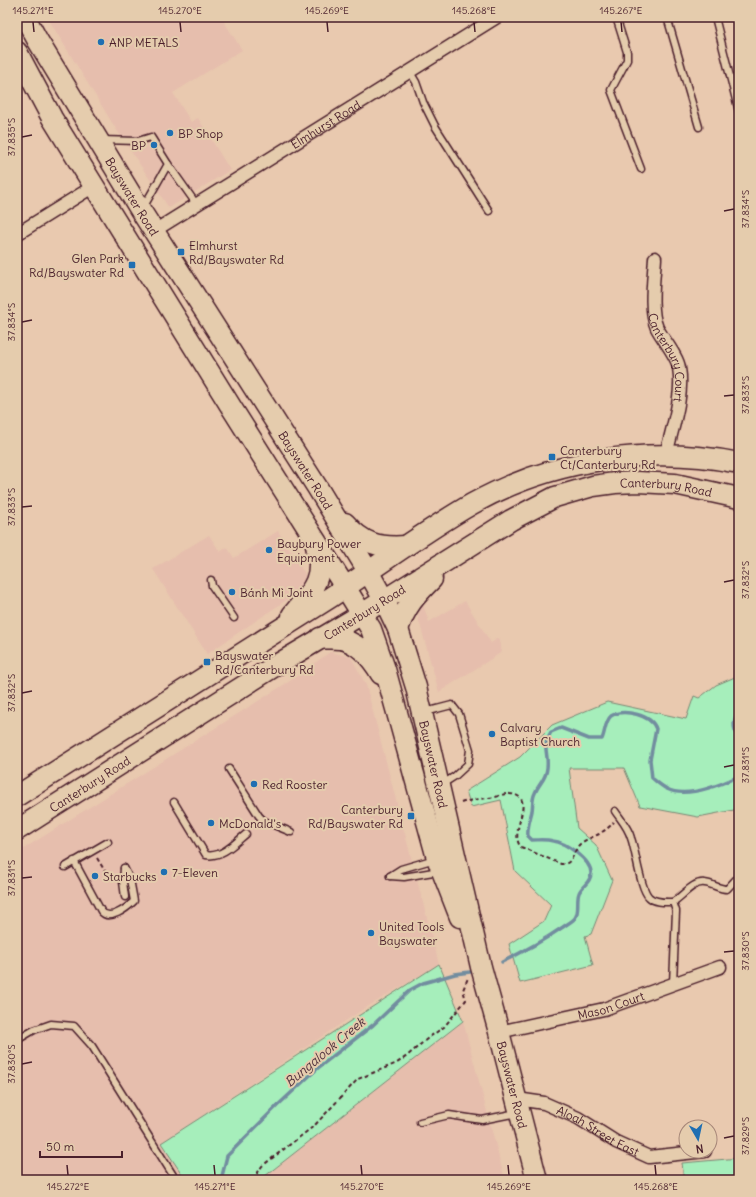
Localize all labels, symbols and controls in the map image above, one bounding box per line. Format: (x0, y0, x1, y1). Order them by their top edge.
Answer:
text: 145.271°E (12, 4, 54, 17)
text: 145.270°E (158, 4, 202, 17)
text: 145.269°E (305, 4, 349, 17)
text: 145.268°E (452, 4, 496, 17)
text: 145.267°E (600, 4, 643, 17)
place label: ANP METALS (109, 35, 179, 50)
marker: ANP METALS (96, 37, 106, 47)
street label: Elmhurst Road (288, 97, 363, 152)
text: 37.835°S (5, 117, 18, 156)
place label: BP Shop (178, 126, 223, 141)
marker: BP Shop (165, 128, 175, 138)
place label: BP (131, 138, 146, 153)
marker: BP (149, 140, 159, 150)
street label: Bayswater Road (103, 154, 162, 238)
text: 37.834°S (739, 189, 752, 228)
place label: Elmhurst Rd/Bayswater Rd (189, 238, 284, 267)
marker: Elmhurst Rd/Bayswater Rd (176, 247, 186, 257)
place label: Glen Park Rd/Bayswater Rd (29, 251, 124, 280)
marker: Glen Park Rd/Bayswater Rd (127, 260, 137, 270)
text: 37.834°S (5, 302, 18, 341)
street label: Canterbury Court (646, 312, 688, 403)
text: 37.833°S (739, 375, 752, 414)
street label: Bayswater Road (276, 428, 336, 512)
place label: Canterbury Ct/Canterbury Rd (560, 443, 656, 472)
marker: Canterbury Ct/Canterbury Rd (547, 452, 557, 462)
street label: Canterbury Road (619, 474, 714, 499)
text: 37.833°S (5, 487, 18, 526)
place label: Baybury Power Equipment (277, 536, 361, 565)
marker: Baybury Power Equipment (264, 545, 274, 555)
text: 37.832°S (739, 560, 752, 599)
street label: Canterbury Road (321, 581, 408, 643)
place label: Bánh Mì Joint (240, 585, 313, 600)
marker: Bánh Mì Joint (227, 587, 237, 597)
place label: Bayswater Rd/Canterbury Rd (215, 648, 314, 677)
marker: Bayswater Rd/Canterbury Rd (202, 657, 212, 667)
text: 37.832°S (5, 673, 18, 712)
street label: Bayswater Road (416, 719, 451, 810)
place label: Calvary Baptist Church (500, 720, 580, 749)
marker: Calvary Baptist Church (487, 729, 497, 739)
text: 37.831°S (739, 746, 752, 783)
street label: Canterbury Road (46, 753, 133, 815)
place label: Red Rooster (262, 777, 328, 792)
marker: Red Rooster (249, 779, 259, 789)
place label: Canterbury Rd/Bayswater Rd (308, 802, 403, 831)
marker: Canterbury Rd/Bayswater Rd (406, 811, 416, 821)
place label: McDonald's (219, 816, 281, 831)
marker: McDonald's (206, 818, 216, 828)
text: 37.831°S (5, 859, 18, 896)
place label: 7-Eleven (172, 865, 218, 880)
marker: 7-Eleven (159, 867, 169, 877)
place label: Starbucks (103, 869, 157, 884)
marker: Starbucks (90, 871, 100, 881)
place label: United Tools Bayswater (379, 919, 444, 948)
marker: United Tools Bayswater (366, 928, 376, 938)
text: 37.830°S (739, 931, 752, 971)
street label: Mason Court (576, 988, 646, 1022)
water label: Bungalook Creek (281, 1013, 370, 1091)
street label: Bayswater Road (494, 1039, 531, 1130)
text: 37.830°S (5, 1044, 18, 1084)
street label: Aloah Street East (554, 1102, 641, 1159)
text: 37.829°S (739, 1116, 752, 1155)
north arrow (678, 1119, 718, 1159)
scale bar (40, 1133, 122, 1159)
text: 50 m (46, 1139, 75, 1154)
text: N (695, 1141, 704, 1156)
text: 145.272°E (47, 1180, 89, 1193)
text: 145.271°E (194, 1180, 236, 1193)
text: 145.270°E (340, 1180, 384, 1193)
text: 145.269°E (487, 1180, 531, 1193)
text: 145.268°E (634, 1180, 678, 1193)

